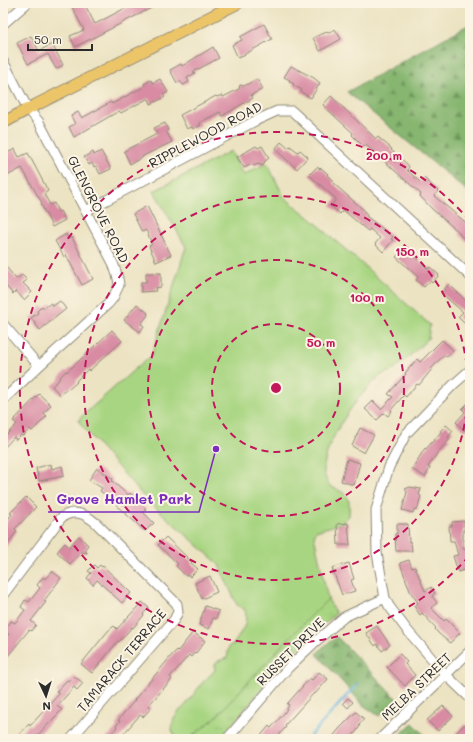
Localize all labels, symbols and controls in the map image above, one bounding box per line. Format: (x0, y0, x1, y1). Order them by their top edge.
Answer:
scale bar (28, 26, 92, 52)
text: 50 m (34, 31, 62, 47)
street label: RIPPLEWOOD ROAD (145, 97, 265, 171)
text: 200 m (366, 147, 402, 163)
street label: GLENGROVE ROAD (65, 152, 133, 266)
text: 150 m (395, 243, 429, 259)
text: 100 m (350, 289, 384, 305)
text: 50 m (307, 334, 335, 350)
centre of rings (269, 381, 283, 395)
callout: Grove Hamlet Park (48, 486, 199, 512)
text: Grove Hamlet Park (57, 489, 191, 508)
street label: TAMARACK TERRACE (73, 605, 169, 715)
street label: RUSSET DRIVE (252, 613, 328, 689)
street label: MELBA STREET (377, 648, 455, 724)
north arrow (26, 676, 66, 716)
text: N (42, 699, 51, 714)

